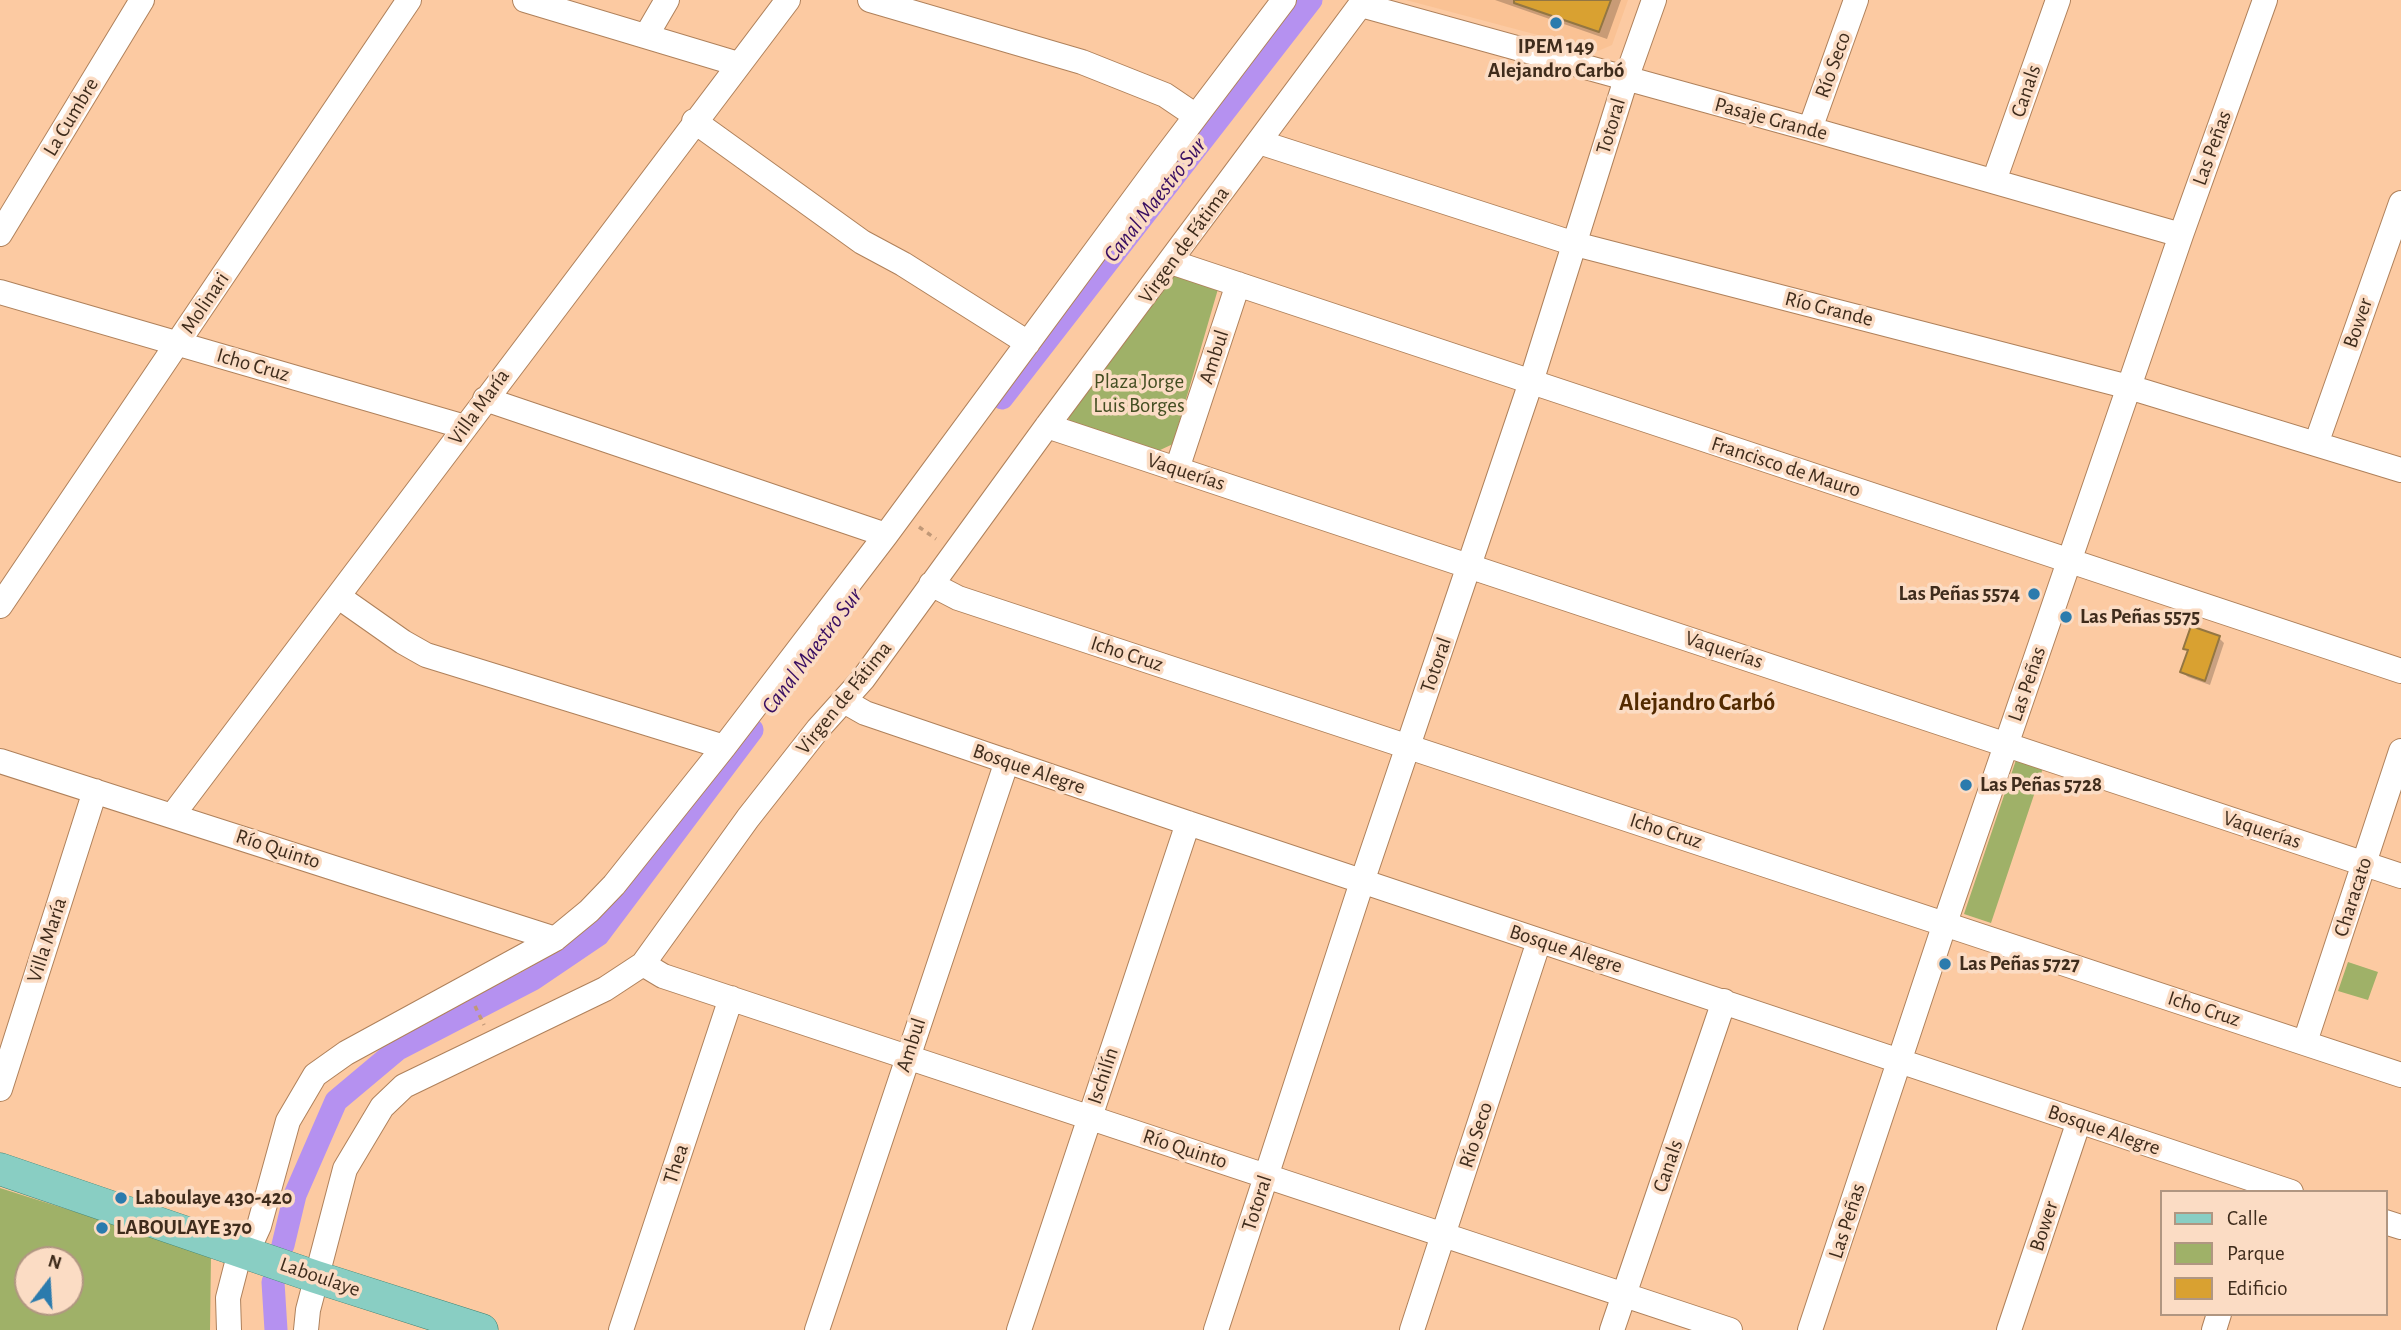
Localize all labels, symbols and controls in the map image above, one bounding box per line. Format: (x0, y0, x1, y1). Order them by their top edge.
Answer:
marker: IPEM 149 Alejandro Carbó (1548, 15, 1564, 31)
street label: Río Seco (1810, 29, 1856, 101)
place label: IPEM 149 Alejandro Carbó (1488, 34, 1624, 84)
street label: Canals (2005, 61, 2047, 121)
street label: La Cumbre (38, 73, 104, 161)
street label: Pasaje Grande (1712, 92, 1830, 146)
street label: Totoral (1591, 95, 1631, 157)
street label: Las Peñas (2187, 107, 2237, 189)
water label: Canal Maestro Sur (1098, 132, 1212, 268)
street label: Virgen de Fátima (1133, 182, 1235, 308)
street label: Molinari (175, 267, 235, 339)
street label: Río Grande (1782, 286, 1876, 332)
street label: Bower (2338, 295, 2378, 351)
street label: Ambul (1193, 327, 1235, 387)
street label: Icho Cruz (214, 343, 292, 387)
street label: Villa María (443, 364, 515, 450)
park label: Plaza Jorge Luis Borges (1093, 369, 1185, 419)
street label: Francisco de Mauro (1708, 431, 1864, 503)
street label: Vaquerías (1144, 448, 1228, 496)
place label: Las Peñas 5574 (1898, 581, 2020, 607)
water label: Canal Maestro Sur (756, 583, 868, 719)
marker: Las Peñas 5574 (2026, 586, 2042, 602)
place label: Las Peñas 5575 (2080, 604, 2200, 630)
marker: Las Peñas 5575 (2058, 609, 2074, 625)
street label: Vaquerías (1682, 626, 1766, 674)
street label: Icho Cruz (1088, 630, 1166, 678)
street label: Totoral (1415, 634, 1457, 696)
street label: Virgen de Fátima (791, 636, 897, 760)
street label: Las Peñas (2002, 643, 2052, 725)
district label: Alejandro Carbó (1619, 689, 1775, 717)
street label: Bosque Alegre (970, 738, 1088, 800)
place label: Las Peñas 5728 (1980, 772, 2102, 798)
marker: Las Peñas 5728 (1958, 777, 1974, 793)
street label: Vaquerías (2220, 806, 2304, 854)
street label: Icho Cruz (1627, 807, 1705, 855)
street label: Río Quinto (233, 824, 323, 874)
street label: Characato (2328, 854, 2378, 940)
street label: Villa María (21, 894, 73, 986)
street label: Bosque Alegre (1506, 919, 1626, 979)
place label: Las Peñas 5727 (1959, 951, 2080, 977)
marker: Las Peñas 5727 (1937, 956, 1953, 972)
street label: Icho Cruz (2165, 985, 2243, 1033)
street label: Ambul (890, 1015, 932, 1075)
street label: Ischilín (1082, 1044, 1124, 1108)
street label: Río Seco (1453, 1099, 1499, 1171)
street label: Bosque Alegre (2045, 1099, 2163, 1161)
street label: Río Quinto (1140, 1124, 1230, 1174)
street label: Canals (1647, 1136, 1689, 1196)
street label: Thea (658, 1141, 694, 1187)
street label: Totoral (1236, 1172, 1278, 1234)
street label: Las Peñas (1823, 1180, 1871, 1262)
place label: Laboulaye 430-420 (135, 1185, 293, 1211)
marker: Laboulaye 430-420 (113, 1190, 129, 1206)
legend (2160, 1190, 2387, 1316)
street label: Bower (2024, 1198, 2064, 1254)
text: Calle (2227, 1208, 2268, 1229)
place label: LABOULAYE 370 (116, 1215, 252, 1241)
marker: LABOULAYE 370 (94, 1220, 110, 1236)
text: Parque (2227, 1243, 2285, 1264)
north arrow (14, 1246, 84, 1316)
text: N (46, 1251, 64, 1273)
street label: Laboulaye (277, 1252, 363, 1302)
text: Edificio (2227, 1278, 2288, 1299)

